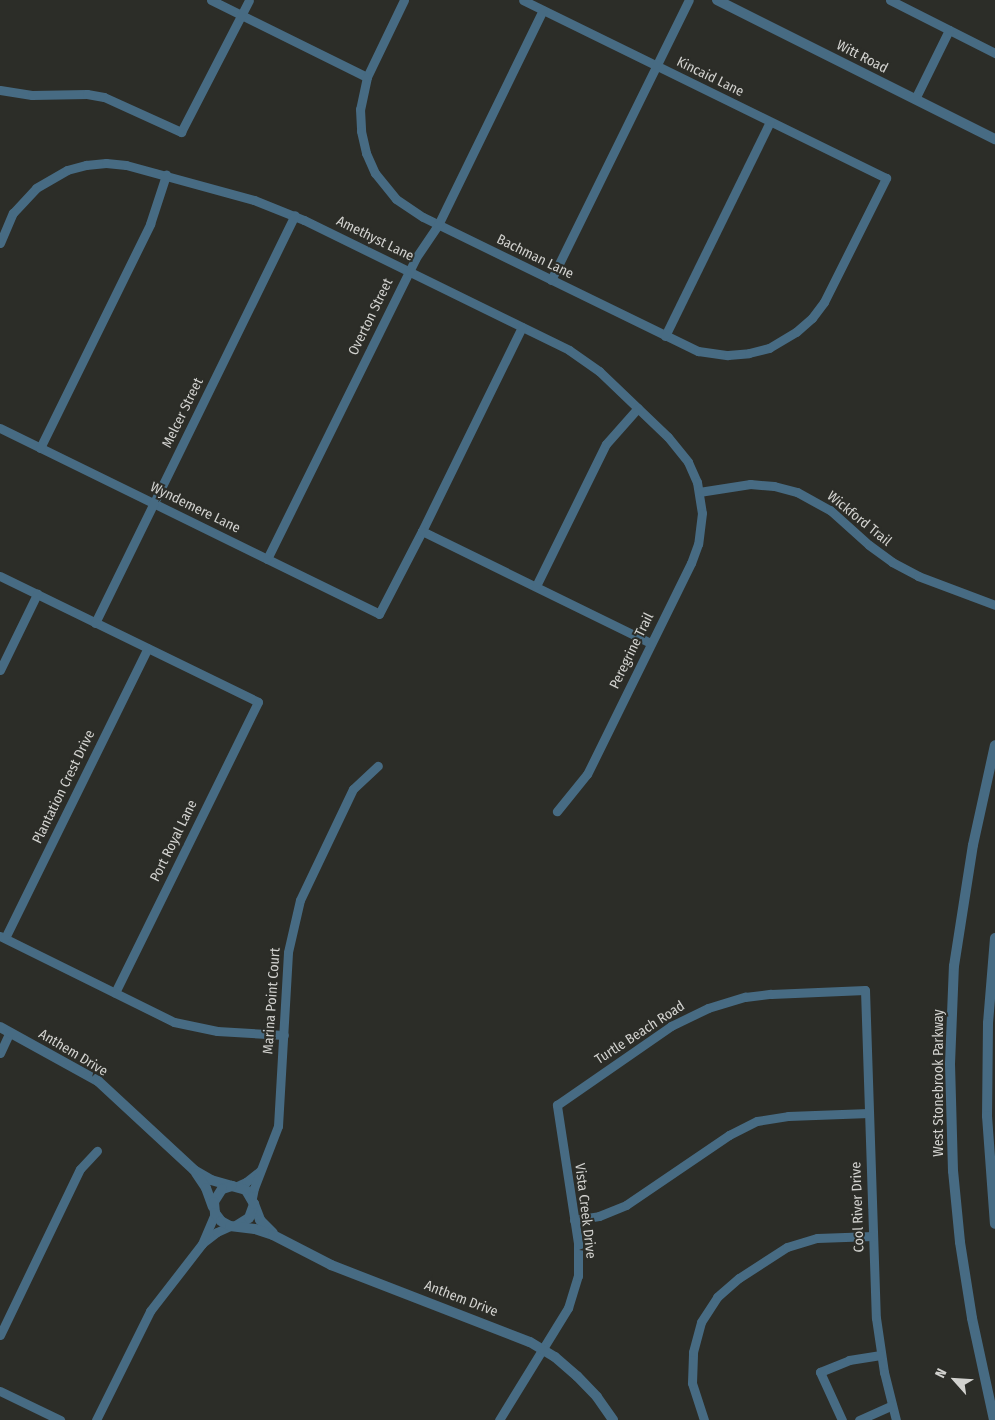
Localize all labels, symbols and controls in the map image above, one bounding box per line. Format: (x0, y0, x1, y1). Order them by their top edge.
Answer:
street label: Witt Road (833, 37, 891, 77)
street label: Kincaid Lane (674, 54, 746, 100)
street label: Amethyst Lane (333, 213, 417, 265)
street label: Bachman Lane (494, 231, 576, 283)
street label: Overton Street (345, 276, 397, 358)
street label: Melcer Street (159, 375, 207, 451)
street label: Wyndemere Lane (147, 479, 243, 537)
street label: Wickford Trail (823, 488, 895, 550)
street label: Peregrine Trail (606, 610, 658, 692)
street label: Plantation Crest Drive (29, 727, 99, 847)
street label: Port Royal Lane (147, 797, 201, 885)
street label: Marina Point Court (260, 947, 284, 1055)
street label: Turtle Beach Road (592, 998, 688, 1068)
street label: West Stonebrook Parkway (931, 1009, 947, 1157)
street label: Anthem Drive (36, 1026, 110, 1080)
street label: Cool River Drive (848, 1161, 868, 1253)
street label: Vista Creek Drive (571, 1162, 599, 1260)
street label: Anthem Drive (422, 1277, 500, 1321)
north arrow (930, 1355, 980, 1405)
text: N (932, 1366, 951, 1381)

